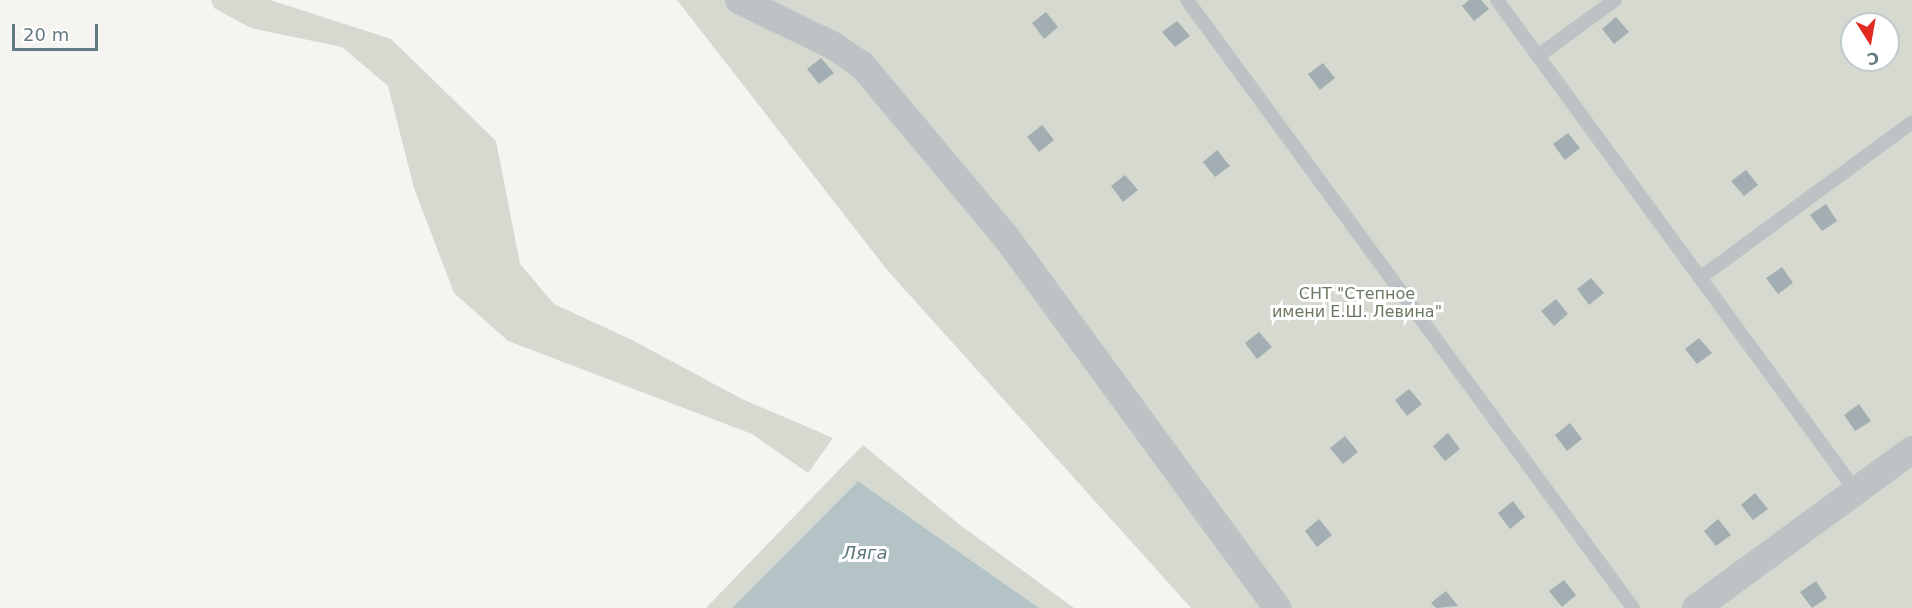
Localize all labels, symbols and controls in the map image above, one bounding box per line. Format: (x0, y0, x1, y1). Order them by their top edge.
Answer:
scale bar (15, 12, 100, 50)
north arrow (1840, 12, 1900, 72)
text: 20 m (23, 24, 69, 45)
text: С (1866, 48, 1881, 69)
park label: СНТ "Степное имени Е.Ш. Левина" (1272, 284, 1442, 322)
water label: Ляга (843, 542, 887, 564)

